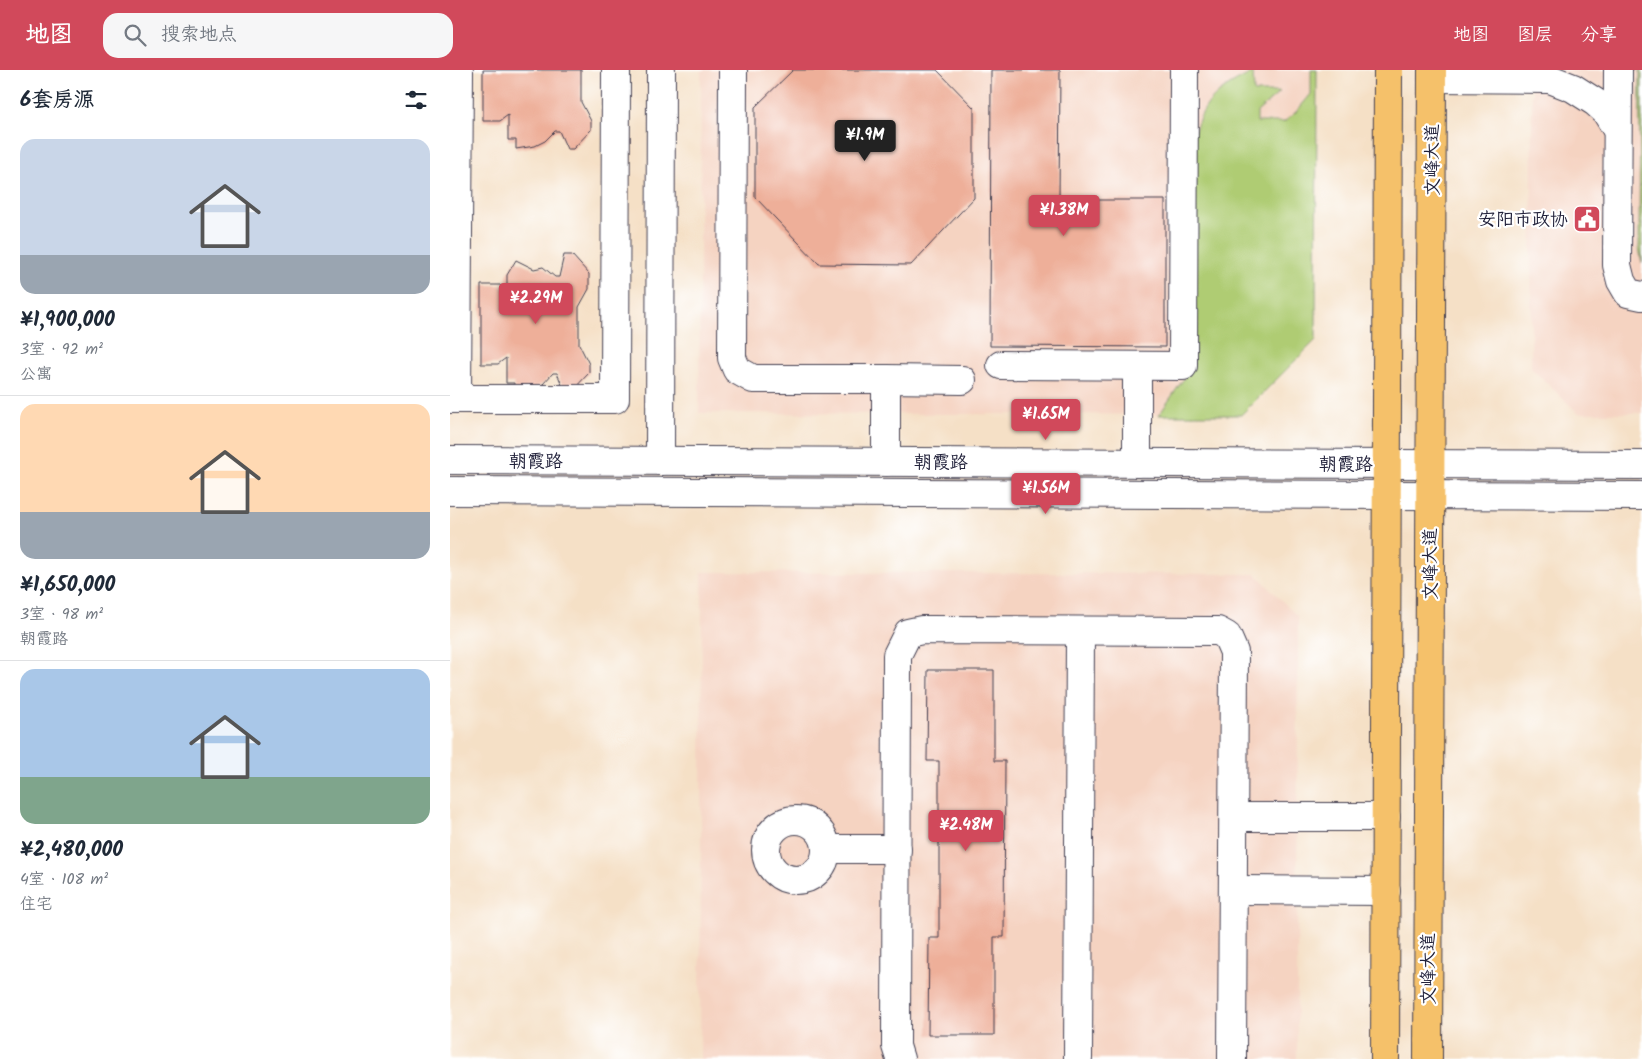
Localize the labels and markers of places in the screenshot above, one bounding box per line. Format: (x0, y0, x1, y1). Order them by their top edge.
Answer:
pin: ¥1.9M (830, 119, 900, 162)
pin: ¥1.38M (1023, 194, 1105, 237)
public building icon: 安阳市政协 (1572, 204, 1602, 234)
place label: 安阳市政协 (1478, 206, 1568, 235)
pin: ¥2.29M (495, 282, 577, 325)
pin: ¥1.65M (1005, 398, 1087, 441)
pin: ¥1.56M (1005, 472, 1087, 515)
pin: ¥2.48M (925, 810, 1007, 852)

